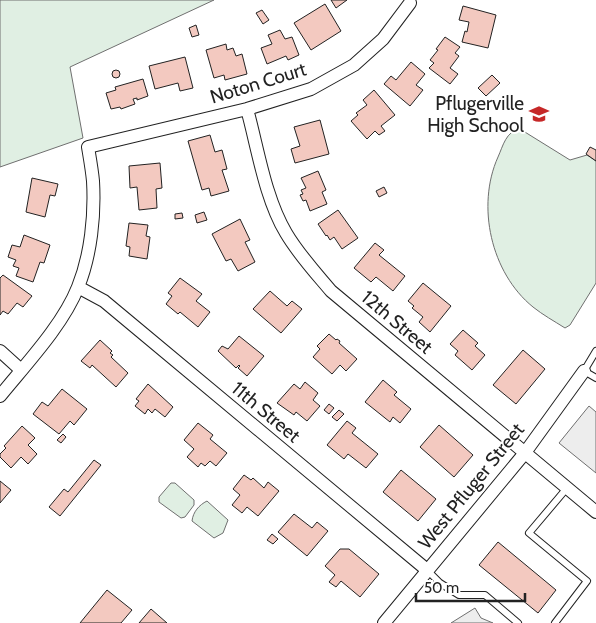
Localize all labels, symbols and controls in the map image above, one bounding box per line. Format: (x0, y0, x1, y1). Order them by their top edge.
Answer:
street label: Noton Court (207, 57, 309, 109)
place label: Pflugerville High School (427, 92, 525, 137)
school or university icon: Pflugerville High School (528, 103, 550, 125)
street label: 12th Street (357, 286, 438, 359)
street label: 11th Street (227, 377, 305, 448)
street label: West Pfluger Street (413, 418, 529, 554)
scale bar (416, 570, 525, 602)
text: 50 m (424, 579, 459, 597)

